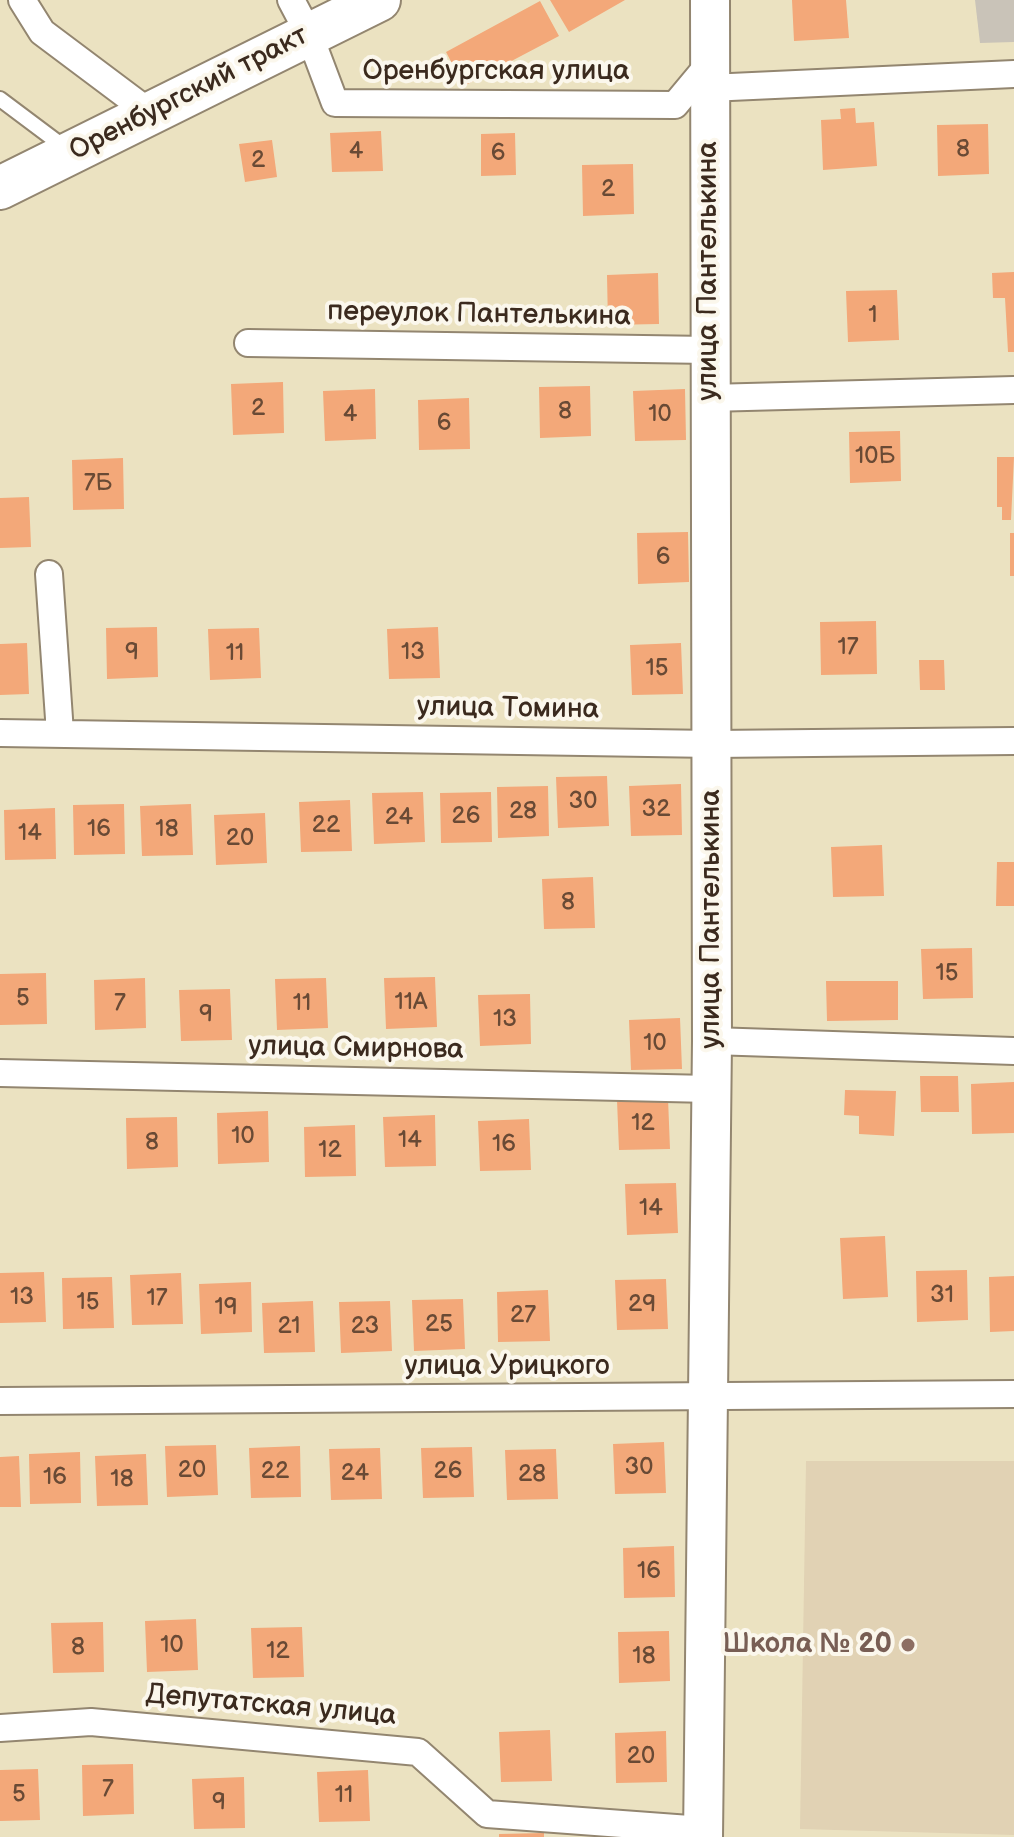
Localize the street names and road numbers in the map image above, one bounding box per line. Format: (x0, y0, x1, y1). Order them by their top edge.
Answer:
street label: Оренбургский тракт (64, 19, 314, 169)
street label: Оренбургская улица (363, 55, 629, 89)
street label: улица Пантелькина (692, 141, 726, 401)
street label: переулок Пантелькина (327, 296, 631, 334)
street label: улица Томина (417, 691, 599, 727)
street label: улица Пантелькина (695, 789, 729, 1049)
street label: улица Смирнова (248, 1030, 464, 1068)
street label: улица Урицкого (404, 1350, 610, 1384)
street label: Депутатская улица (144, 1678, 398, 1734)

